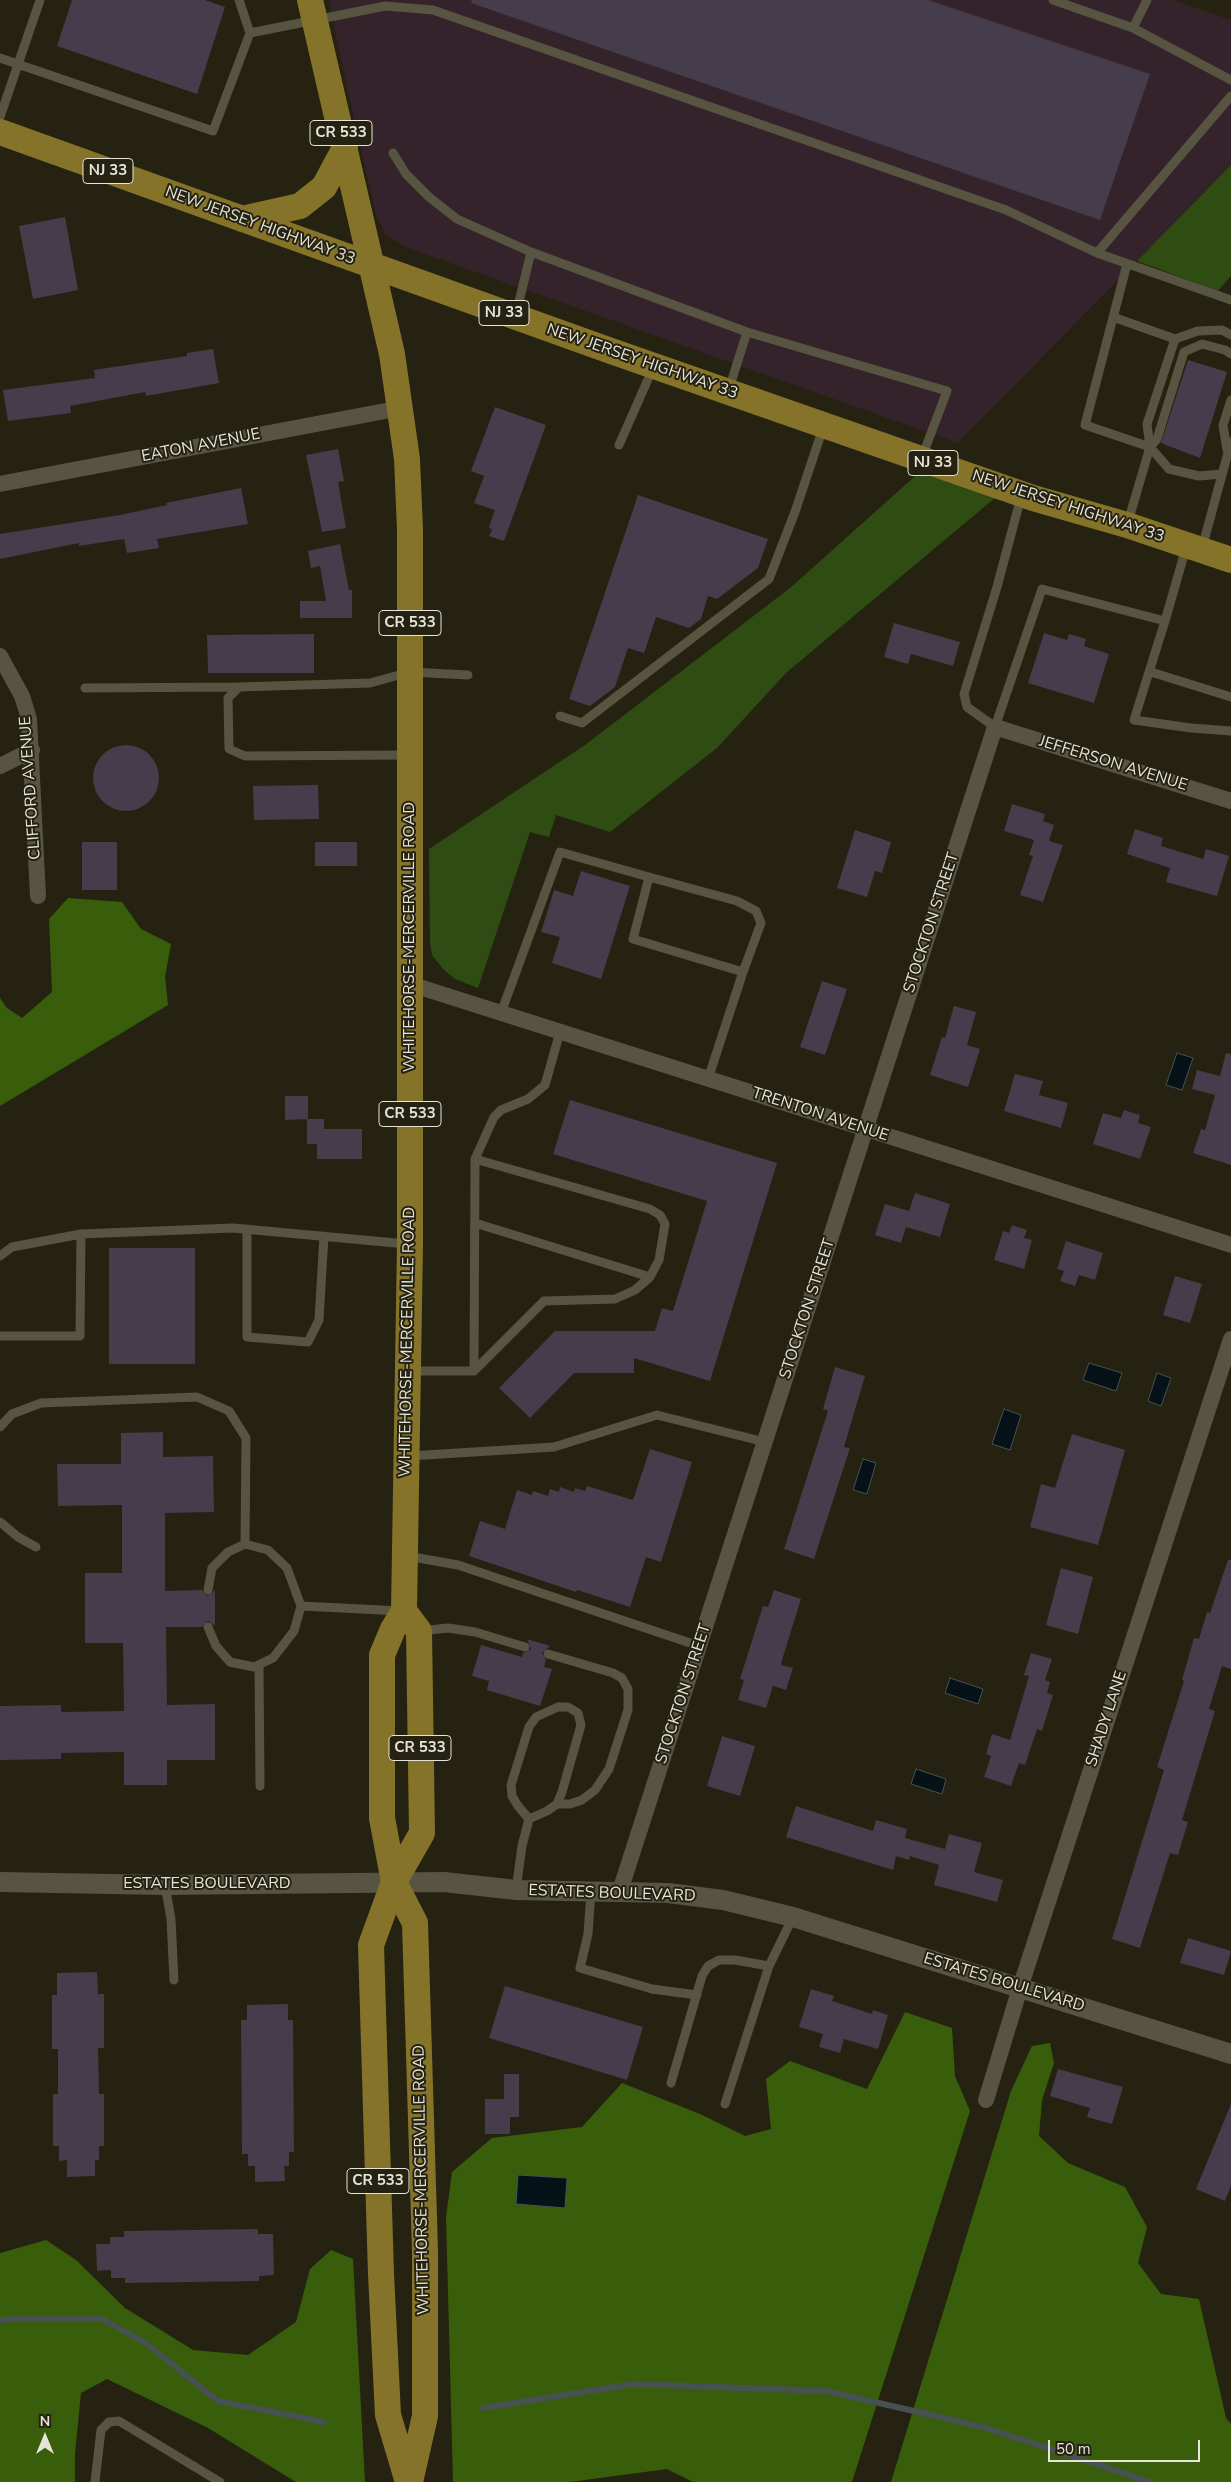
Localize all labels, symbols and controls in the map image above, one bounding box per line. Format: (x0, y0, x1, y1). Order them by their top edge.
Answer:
road number: CR 533 (310, 120, 372, 146)
road number: NJ 33 (83, 158, 133, 184)
street label: NEW JERSEY HIGHWAY 33 (162, 183, 358, 269)
road number: NJ 33 (479, 300, 529, 326)
street label: NEW JERSEY HIGHWAY 33 (544, 320, 740, 404)
street label: EATON AVENUE (140, 425, 262, 467)
road number: NJ 33 (908, 450, 958, 476)
street label: NEW JERSEY HIGHWAY 33 (969, 467, 1167, 547)
road number: CR 533 (379, 610, 441, 636)
street label: CLIFFORD AVENUE (16, 716, 46, 860)
street label: JEFFERSON AVENUE (1037, 732, 1189, 796)
street label: WHITEHORSE-MERCERVILLE ROAD (400, 802, 420, 1072)
street label: STOCKTON STREET (900, 851, 964, 995)
street label: TRENTON AVENUE (749, 1084, 891, 1146)
road number: CR 533 (379, 1102, 441, 1126)
street label: WHITEHORSE-MERCERVILLE ROAD (396, 1207, 420, 1477)
street label: STOCKTON STREET (776, 1237, 840, 1381)
street label: STOCKTON STREET (652, 1622, 716, 1766)
street label: SHADY LANE (1082, 1669, 1132, 1769)
road number: CR 533 (389, 1736, 451, 1760)
street label: ESTATES BOULEVARD (123, 1874, 291, 1894)
street label: ESTATES BOULEVARD (528, 1881, 696, 1907)
street label: ESTATES BOULEVARD (921, 1949, 1087, 2017)
street label: WHITEHORSE-MERCERVILLE ROAD (410, 2045, 434, 2315)
road number: CR 533 (347, 2168, 409, 2194)
north arrow (20, 2412, 70, 2462)
text: N (40, 2412, 50, 2431)
scale bar (1051, 2430, 1204, 2462)
text: 50 m (1056, 2439, 1091, 2459)

